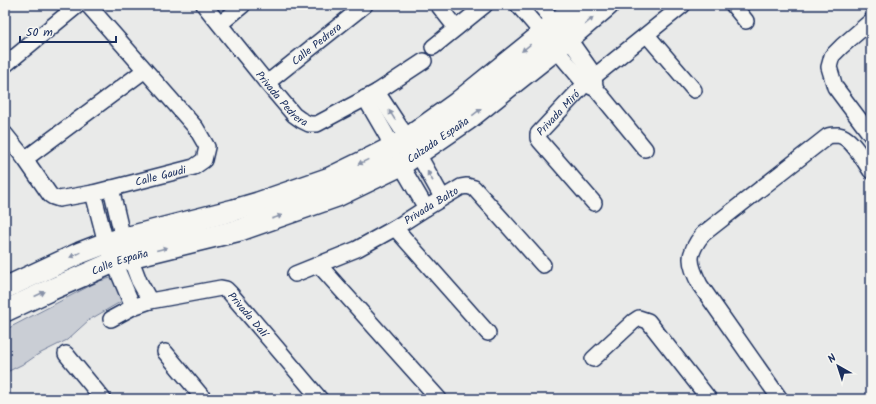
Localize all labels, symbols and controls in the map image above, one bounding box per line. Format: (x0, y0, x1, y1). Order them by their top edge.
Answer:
one-way arrow (584, 16, 595, 25)
scale bar (20, 18, 116, 44)
street label: Calle Pedrera (288, 19, 346, 70)
text: 50 m (26, 23, 53, 42)
one-way arrow (520, 43, 531, 52)
street label: Privada Pedrera (251, 67, 311, 132)
street label: Privada Miró (533, 86, 586, 140)
one-way arrow (472, 107, 483, 116)
one-way arrow (388, 110, 396, 120)
street label: Calzada España (403, 113, 473, 168)
one-way arrow (357, 159, 368, 165)
street label: Calle Gaudi (133, 161, 188, 192)
one-way arrow (427, 170, 433, 181)
street label: Privada Balto (401, 182, 462, 230)
one-way arrow (271, 214, 283, 220)
street label: Calle España (89, 245, 150, 281)
one-way arrow (156, 246, 168, 252)
one-way arrow (70, 252, 81, 258)
street label: Privada Dalí (223, 288, 273, 343)
one-way arrow (35, 291, 46, 297)
north arrow (818, 346, 858, 386)
text: N (824, 350, 841, 368)

